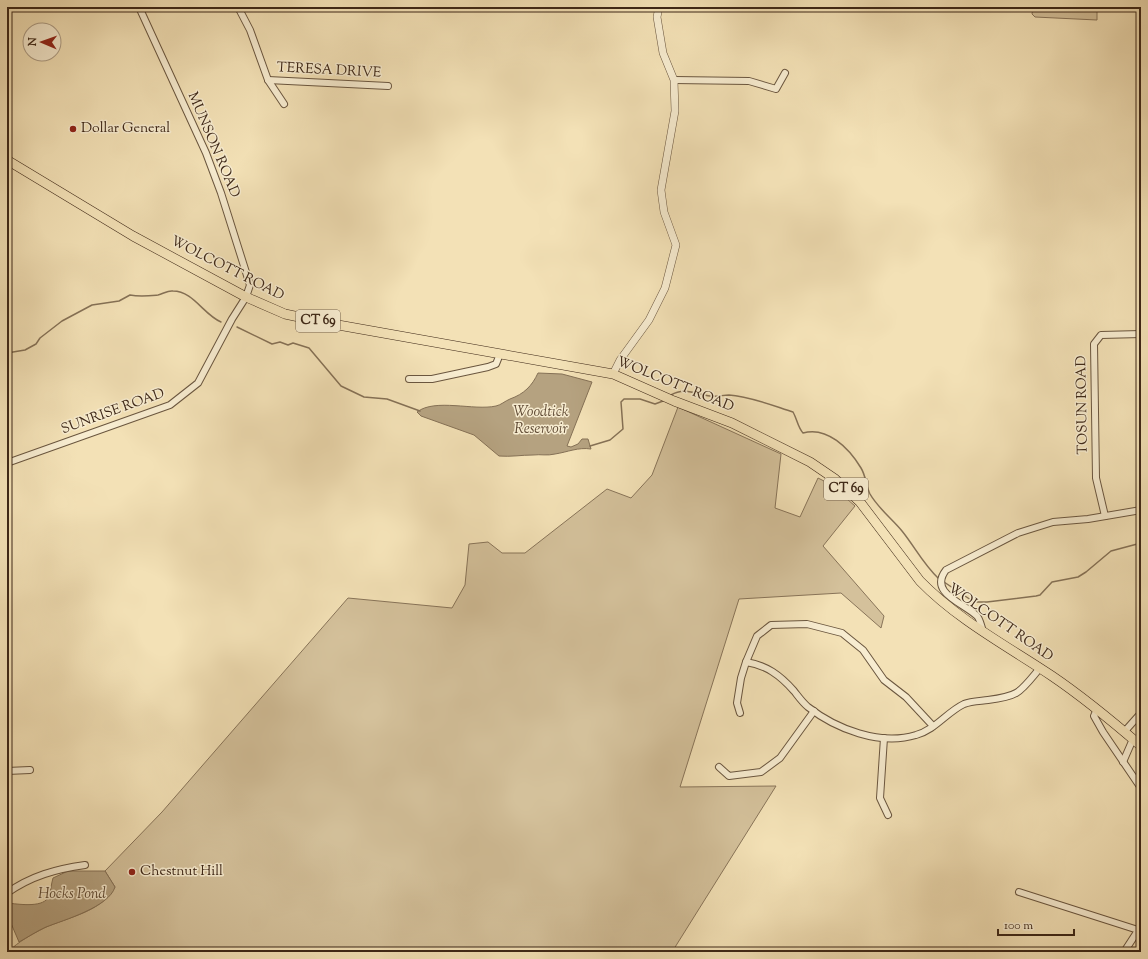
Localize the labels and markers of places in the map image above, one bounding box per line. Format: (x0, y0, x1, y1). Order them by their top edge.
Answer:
place label: Dollar General (81, 119, 170, 139)
marker: Dollar General (68, 124, 78, 134)
place label: Chestnut Hill (140, 862, 223, 882)
marker: Chestnut Hill (127, 867, 137, 877)

